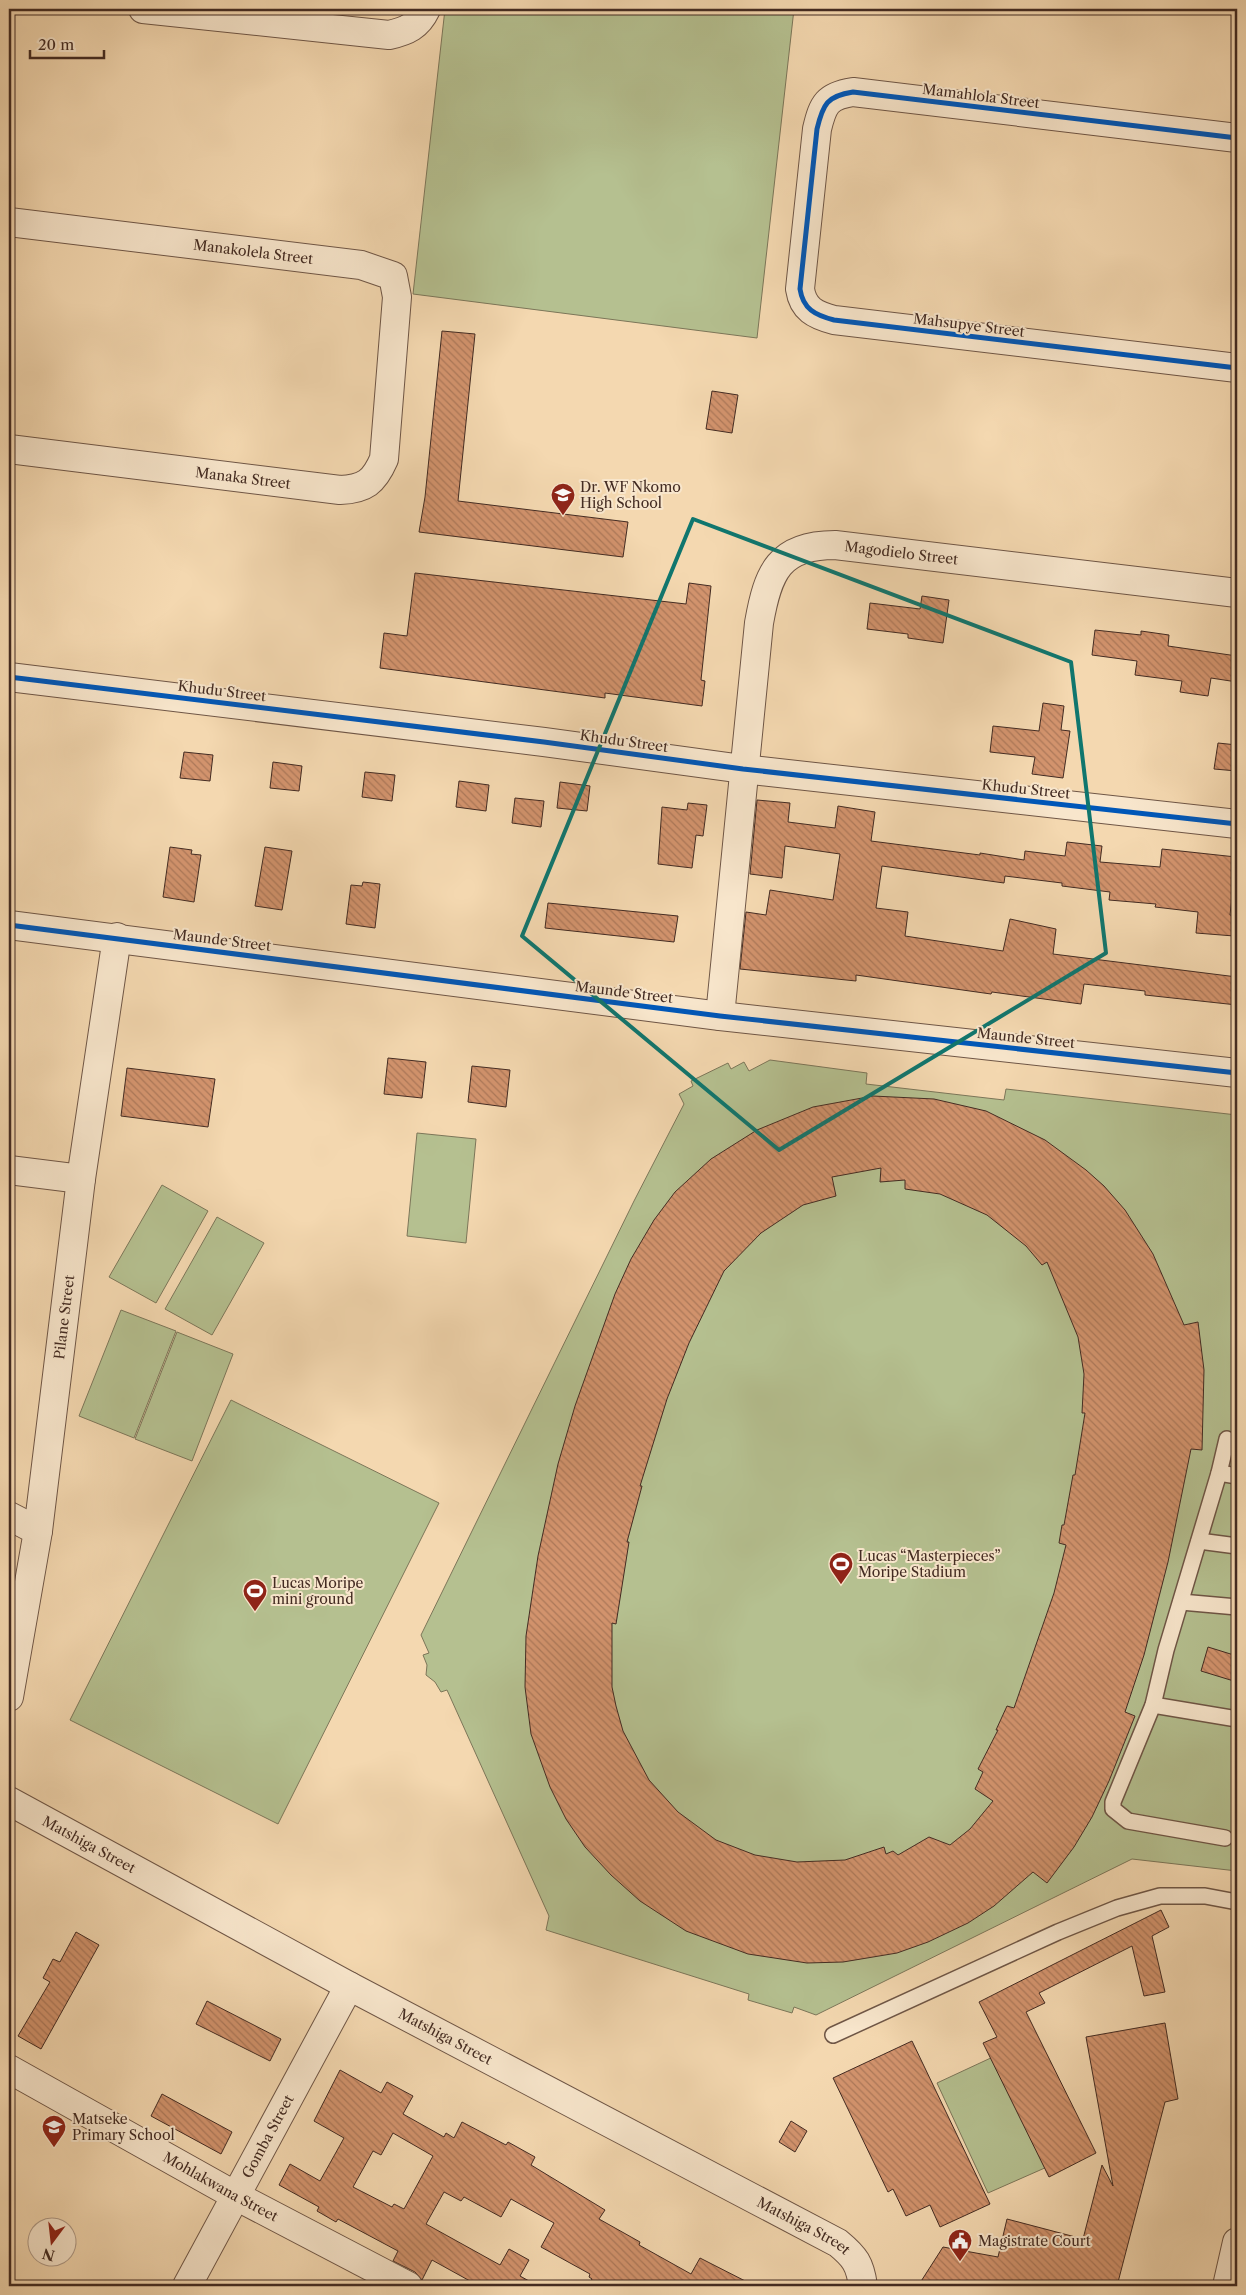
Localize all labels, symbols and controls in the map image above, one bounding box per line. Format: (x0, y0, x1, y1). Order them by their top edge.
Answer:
scale bar (30, 28, 104, 60)
text: 20 m (38, 35, 74, 54)
street label: Mamahlola Street (921, 80, 1041, 112)
street label: Manakolela Street (192, 236, 314, 268)
street label: Mahsupye Street (912, 309, 1026, 341)
street label: Manaka Street (194, 463, 292, 493)
place label: Dr. WF Nkomo High School (580, 478, 681, 512)
school or university icon: Dr. WF Nkomo High School (550, 482, 576, 516)
street label: Magodielo Street (844, 537, 959, 569)
street label: Khudu Street (177, 677, 267, 705)
street label: Khudu Street (579, 726, 669, 756)
street label: Khudu Street (981, 775, 1071, 803)
street label: Maunde Street (172, 925, 272, 955)
street label: Maunde Street (574, 977, 674, 1007)
street label: Maunde Street (976, 1024, 1076, 1052)
street label: Pilane Street (50, 1274, 78, 1360)
place label: Lucas “Masterpieces” Moripe Stadium (858, 1547, 1001, 1581)
sports icon: Lucas “Masterpieces” Moripe Stadium (828, 1551, 854, 1585)
place label: Lucas Moripe mini ground (272, 1574, 364, 1608)
sports icon: Lucas Moripe mini ground (242, 1578, 268, 1612)
street label: Matshiga Street (39, 1812, 139, 1877)
street label: Matshiga Street (395, 2005, 495, 2069)
street label: Gomba Street (238, 2092, 298, 2181)
place label: Matseke Primary School (72, 2110, 175, 2144)
school or university icon: Matseke Primary School (41, 2114, 67, 2148)
street label: Mohlakwana Street (160, 2148, 281, 2225)
street label: Matshiga Street (754, 2193, 854, 2258)
north arrow (28, 2218, 78, 2268)
public building icon: Magistrate Court (947, 2228, 973, 2262)
place label: Magistrate Court (978, 2232, 1091, 2250)
text: N (40, 2244, 57, 2265)

